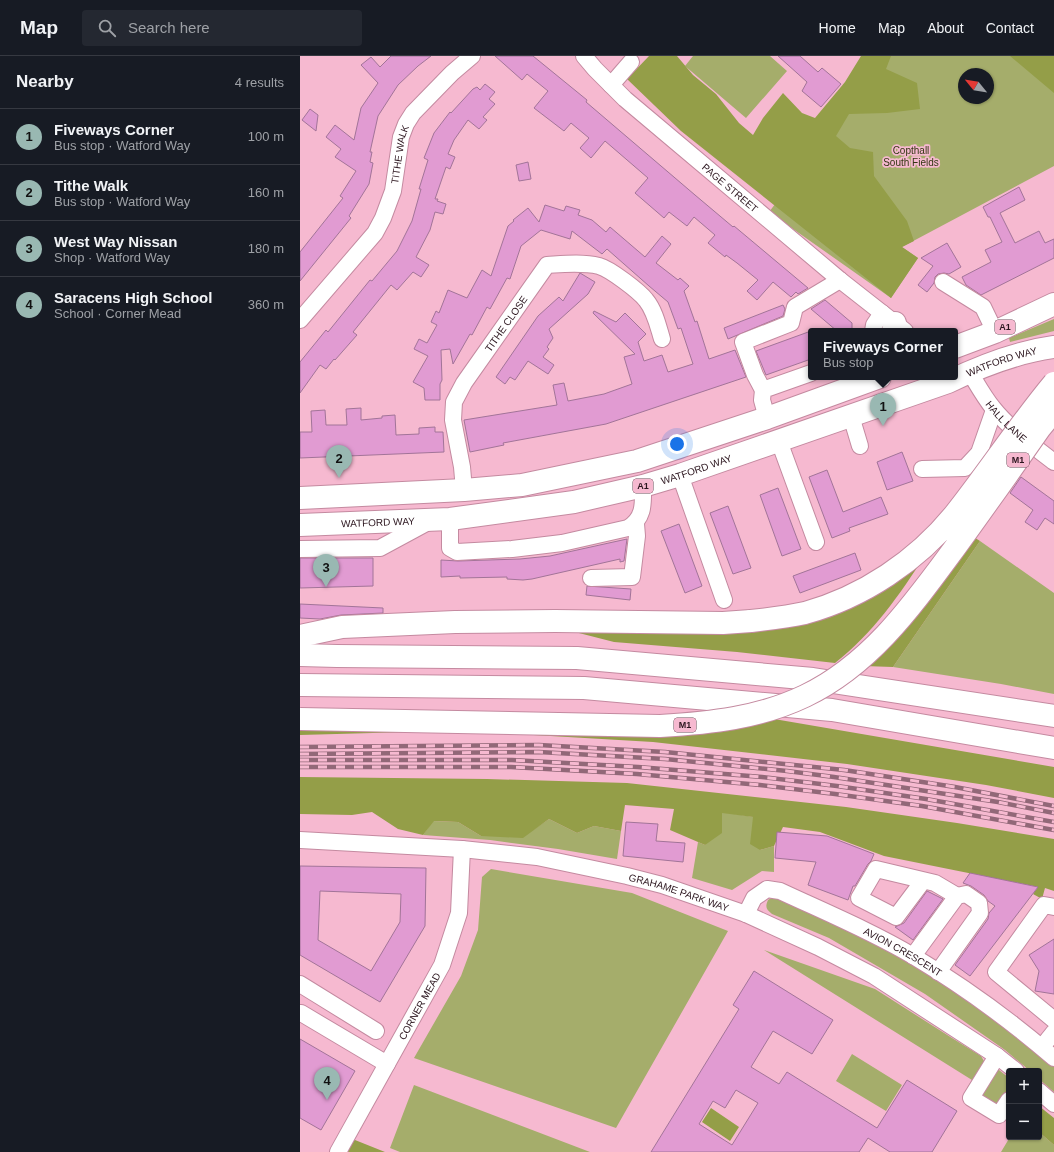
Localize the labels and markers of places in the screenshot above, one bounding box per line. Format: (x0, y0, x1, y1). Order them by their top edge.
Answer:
pin: 1 (870, 393, 896, 426)
pin: 2 (326, 445, 352, 478)
pin: 3 (313, 554, 339, 587)
pin: 4 (314, 1067, 340, 1100)

